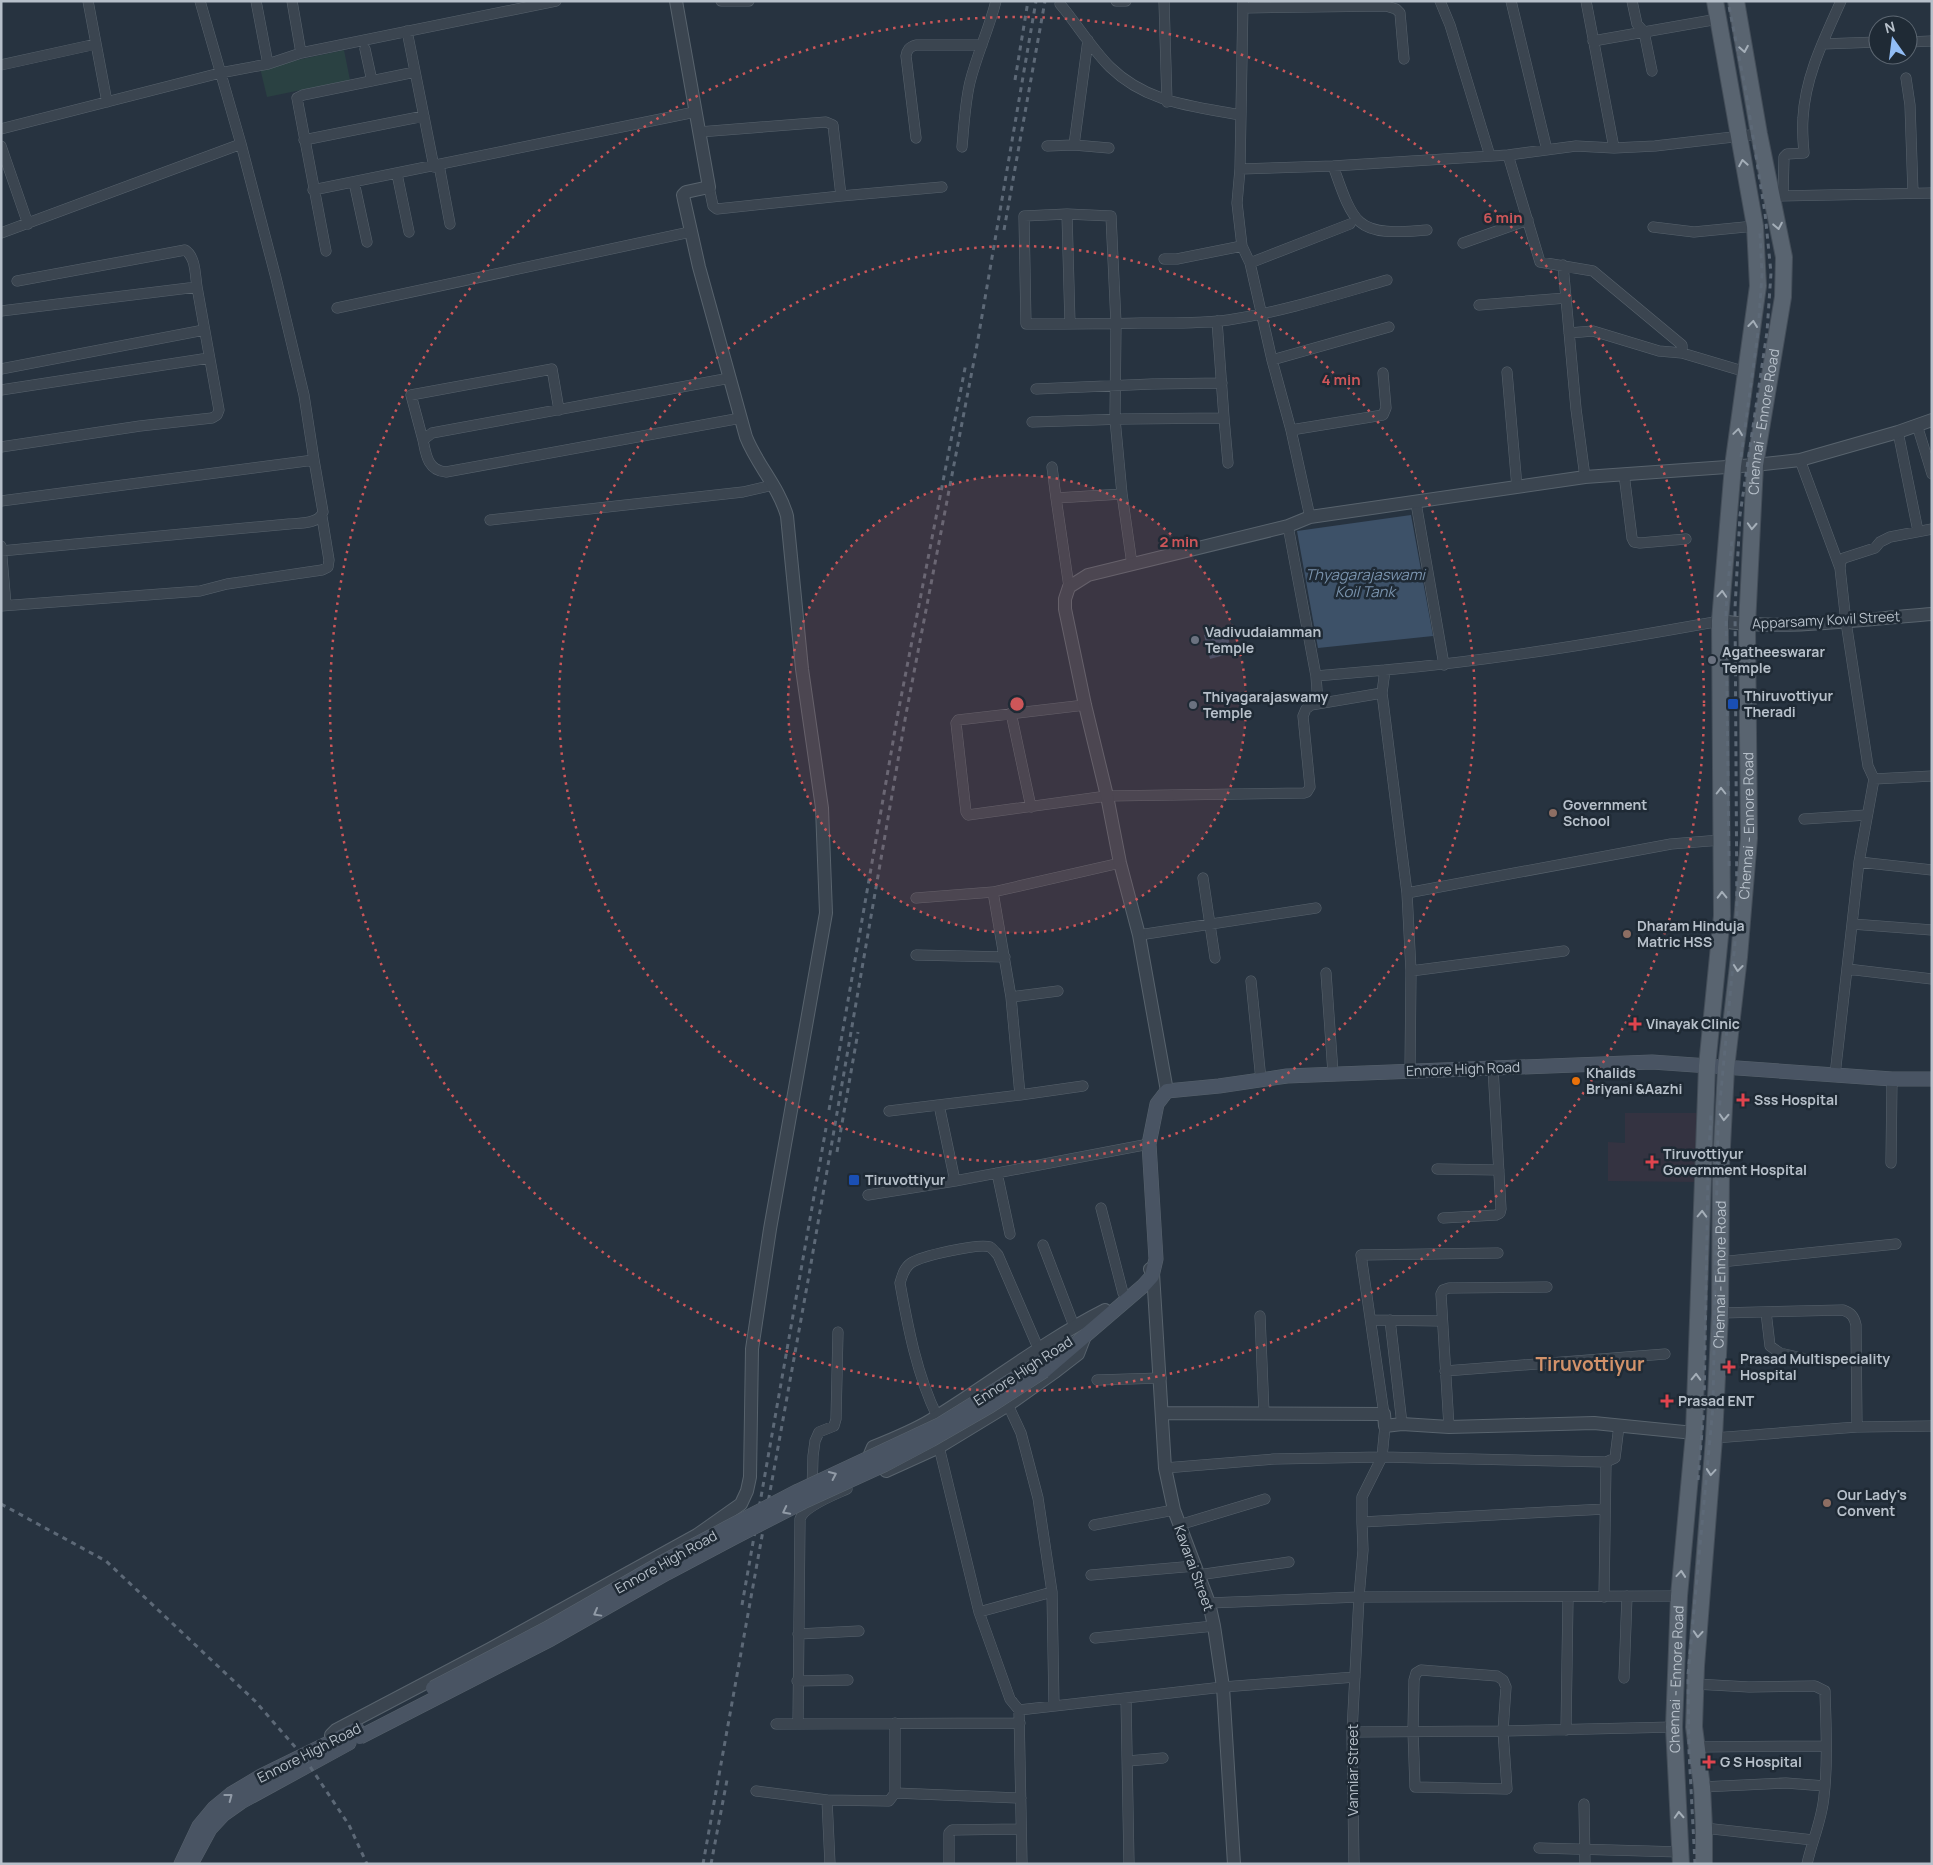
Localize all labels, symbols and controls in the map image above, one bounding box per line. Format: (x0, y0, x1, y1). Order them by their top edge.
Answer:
north arrow (1868, 15, 1918, 65)
text: N (1883, 16, 1897, 37)
one-way arrow (1739, 45, 1749, 54)
one-way arrow (1739, 158, 1749, 167)
text: 6 min (1483, 207, 1523, 228)
one-way arrow (1772, 222, 1782, 230)
one-way arrow (1747, 319, 1758, 327)
street label: Chennai - Ennore Road (1744, 347, 1783, 495)
text: 4 min (1321, 369, 1361, 390)
one-way arrow (1732, 428, 1742, 437)
one-way arrow (1746, 522, 1757, 530)
text: 2 min (1159, 531, 1199, 552)
water label: Thyagarajaswami Koil Tank (1305, 564, 1427, 602)
one-way arrow (1716, 590, 1727, 598)
street label: Apparsamy Kovil Street (1751, 606, 1901, 633)
place label: Vadivudaiamman Temple (1205, 622, 1321, 657)
marker: Vadivudaiamman Temple (1189, 634, 1201, 646)
place label: Agatheeswarar Temple (1722, 642, 1825, 677)
marker: Agatheeswarar Temple (1706, 654, 1718, 666)
place label: Thiruvottiyur Theradi (1744, 686, 1833, 721)
place label: Thiyagarajaswamy Temple (1203, 687, 1329, 722)
centre of rings (1008, 695, 1026, 713)
marker: Thiruvottiyur Theradi (1726, 697, 1740, 711)
marker: Thiyagarajaswamy Temple (1187, 699, 1199, 711)
street label: Chennai - Ennore Road (1734, 752, 1758, 900)
one-way arrow (1716, 787, 1726, 795)
place label: Government School (1563, 795, 1647, 830)
marker: Government School (1547, 807, 1559, 819)
one-way arrow (1717, 891, 1727, 899)
place label: Dharam Hinduja Matric HSS (1637, 916, 1745, 951)
marker: Dharam Hinduja Matric HSS (1621, 928, 1633, 940)
one-way arrow (1733, 964, 1744, 972)
place label: Vinayak Clinic (1646, 1014, 1740, 1033)
marker: Vinayak Clinic (1628, 1017, 1642, 1031)
street label: Ennore High Road (1406, 1057, 1520, 1080)
place label: Khalids Briyani &Aazhi (1586, 1063, 1682, 1098)
marker: Khalids Briyani &Aazhi (1570, 1075, 1582, 1087)
place label: Sss Hospital (1754, 1090, 1838, 1109)
marker: Sss Hospital (1736, 1093, 1750, 1107)
one-way arrow (1718, 1113, 1729, 1121)
place label: Tiruvottiyur Government Hospital (1663, 1144, 1807, 1179)
marker: Tiruvottiyur Government Hospital (1645, 1155, 1659, 1169)
place label: Tiruvottiyur (865, 1170, 946, 1189)
marker: Tiruvottiyur (847, 1173, 861, 1187)
street label: Chennai - Ennore Road (1708, 1201, 1730, 1349)
one-way arrow (1696, 1210, 1707, 1218)
street label: Ennore High Road (970, 1332, 1076, 1410)
place label: Prasad Multispeciality Hospital (1740, 1349, 1890, 1384)
district label: Tiruvottiyur (1536, 1351, 1645, 1377)
marker: Prasad Multispeciality Hospital (1722, 1360, 1736, 1374)
one-way arrow (1690, 1373, 1701, 1381)
place label: Prasad ENT (1678, 1391, 1755, 1410)
marker: Prasad ENT (1660, 1394, 1674, 1408)
one-way arrow (1706, 1468, 1717, 1476)
one-way arrow (828, 1471, 837, 1482)
place label: Our Lady's Convent (1837, 1485, 1907, 1520)
marker: Our Lady's Convent (1821, 1497, 1833, 1509)
one-way arrow (782, 1505, 791, 1515)
street label: Kavarai Street (1170, 1522, 1219, 1614)
street label: Ennore High Road (611, 1526, 720, 1598)
one-way arrow (1675, 1569, 1686, 1577)
street label: Chennai - Ennore Road (1664, 1605, 1688, 1753)
one-way arrow (593, 1607, 602, 1617)
one-way arrow (1693, 1630, 1704, 1638)
street label: Ennore High Road (254, 1718, 364, 1787)
street label: Vanniar Street (1343, 1723, 1362, 1816)
place label: G S Hospital (1720, 1752, 1802, 1771)
marker: G S Hospital (1702, 1755, 1716, 1769)
one-way arrow (223, 1794, 232, 1802)
one-way arrow (1674, 1811, 1685, 1819)

